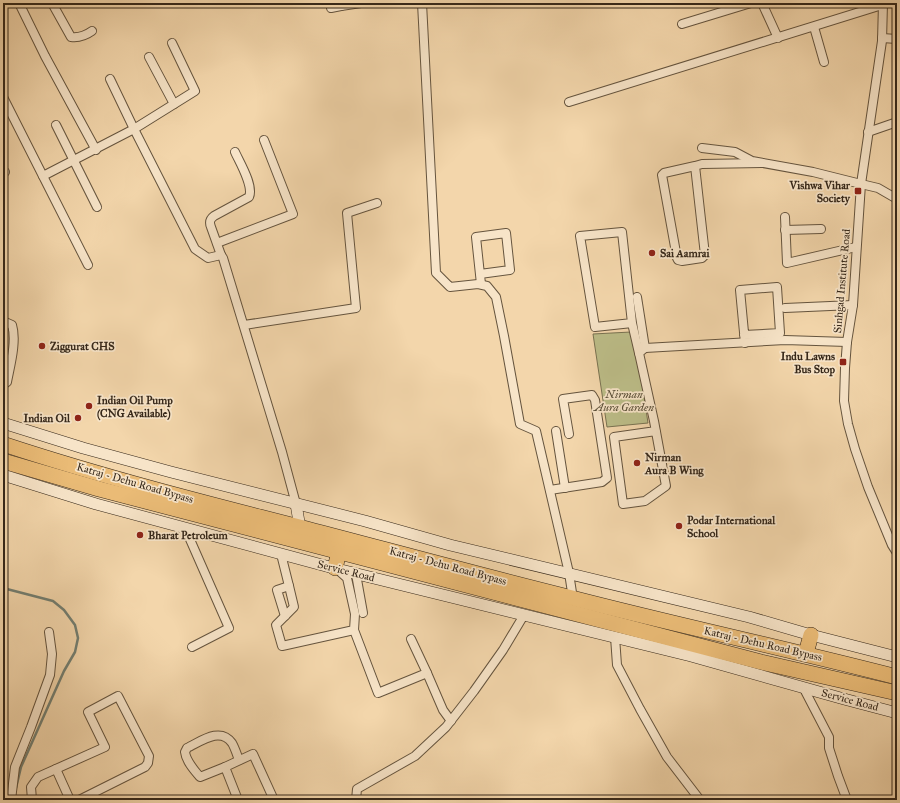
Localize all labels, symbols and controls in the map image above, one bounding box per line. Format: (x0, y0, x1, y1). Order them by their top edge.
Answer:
place label: Vishwa Vihar Society (789, 179, 851, 206)
marker: Vishwa Vihar Society (853, 186, 863, 196)
street label: Sinhgad Institute Road (831, 228, 853, 334)
place label: Sai Aamrai (660, 247, 710, 260)
marker: Sai Aamrai (647, 248, 657, 258)
place label: Ziggurat CHS (50, 340, 115, 353)
marker: Ziggurat CHS (37, 341, 47, 351)
place label: Indu Lawns Bus Stop (781, 350, 835, 377)
marker: Indu Lawns Bus Stop (838, 357, 848, 367)
park label: Nirman Aura Garden (593, 388, 654, 414)
place label: Indian Oil Pump (CNG Available) (97, 394, 173, 421)
marker: Indian Oil Pump (CNG Available) (84, 401, 94, 411)
place label: Indian Oil (23, 412, 71, 425)
marker: Indian Oil (73, 413, 83, 423)
place label: Nirman Aura B Wing (644, 451, 704, 477)
marker: Nirman Aura B Wing (632, 458, 642, 468)
street label: Katraj - Dehu Road Bypass (75, 460, 195, 506)
place label: Podar International School (687, 514, 776, 540)
marker: Podar International School (674, 521, 684, 531)
place label: Bharat Petroleum (148, 529, 229, 542)
marker: Bharat Petroleum (135, 530, 145, 540)
street label: Katraj - Dehu Road Bypass (388, 544, 508, 588)
street label: Service Road (316, 558, 376, 584)
street label: Katraj - Dehu Road Bypass (703, 624, 823, 664)
street label: Service Road (820, 686, 880, 714)

